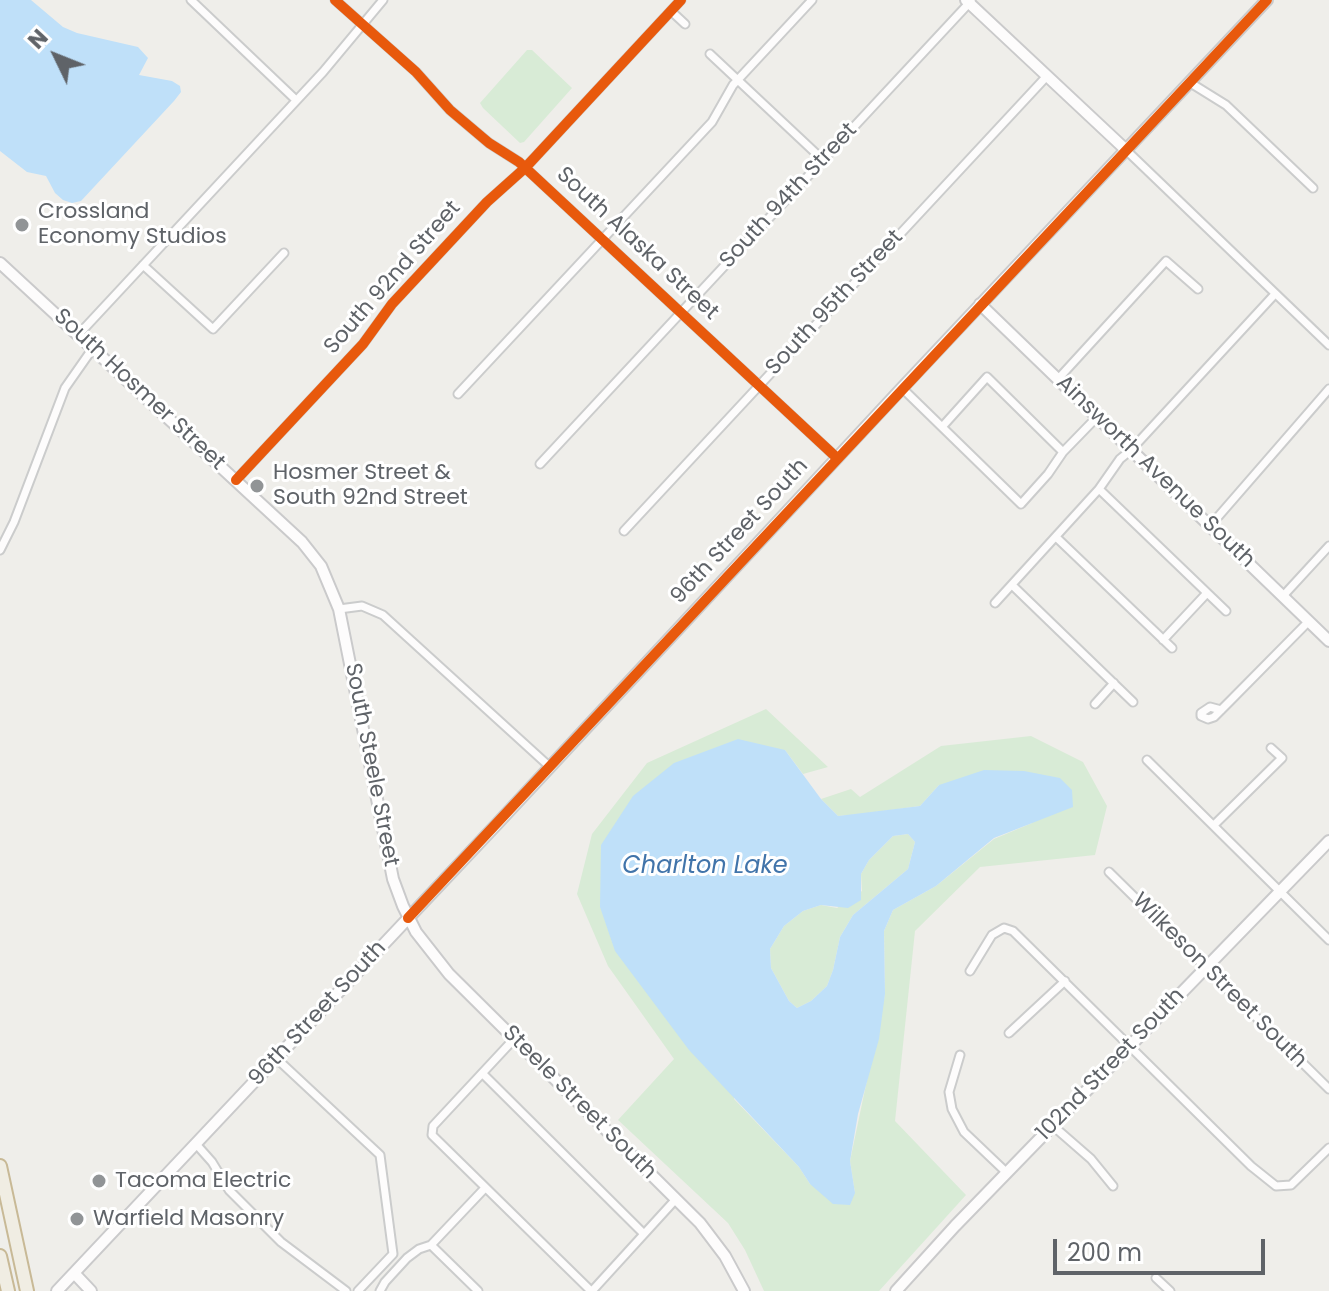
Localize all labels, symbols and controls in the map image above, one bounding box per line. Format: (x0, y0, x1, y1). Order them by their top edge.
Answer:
north arrow (16, 16, 96, 96)
text: N (21, 23, 55, 56)
street label: South 94th Street (715, 118, 863, 274)
street label: South Alaska Street (550, 162, 724, 326)
street label: South 92nd Street (319, 196, 467, 360)
place label: Crossland Economy Studios (38, 199, 227, 250)
marker: Crossland Economy Studios (13, 216, 31, 234)
street label: South 95th Street (761, 225, 909, 381)
street label: South Hosmer Street (48, 304, 230, 476)
street label: Ainsworth Avenue South (1050, 370, 1260, 574)
street label: 96th Street South (666, 454, 814, 610)
place label: Hosmer Street & South 92nd Street (273, 460, 468, 512)
marker: Hosmer Street & South 92nd Street (248, 477, 266, 495)
street label: South Steele Street (338, 661, 404, 869)
water label: Charlton Lake (622, 853, 788, 881)
street label: Wilkeson Street South (1126, 888, 1312, 1074)
street label: 96th Street South (244, 936, 392, 1092)
street label: 102nd Street South (1031, 983, 1191, 1147)
street label: Steele Street South (497, 1021, 661, 1185)
place label: Tacoma Electric (115, 1168, 291, 1194)
marker: Tacoma Electric (90, 1172, 108, 1190)
place label: Warfield Masonry (93, 1206, 284, 1232)
marker: Warfield Masonry (68, 1210, 86, 1228)
scale bar (1057, 1223, 1269, 1273)
text: 200 m (1067, 1236, 1142, 1269)

